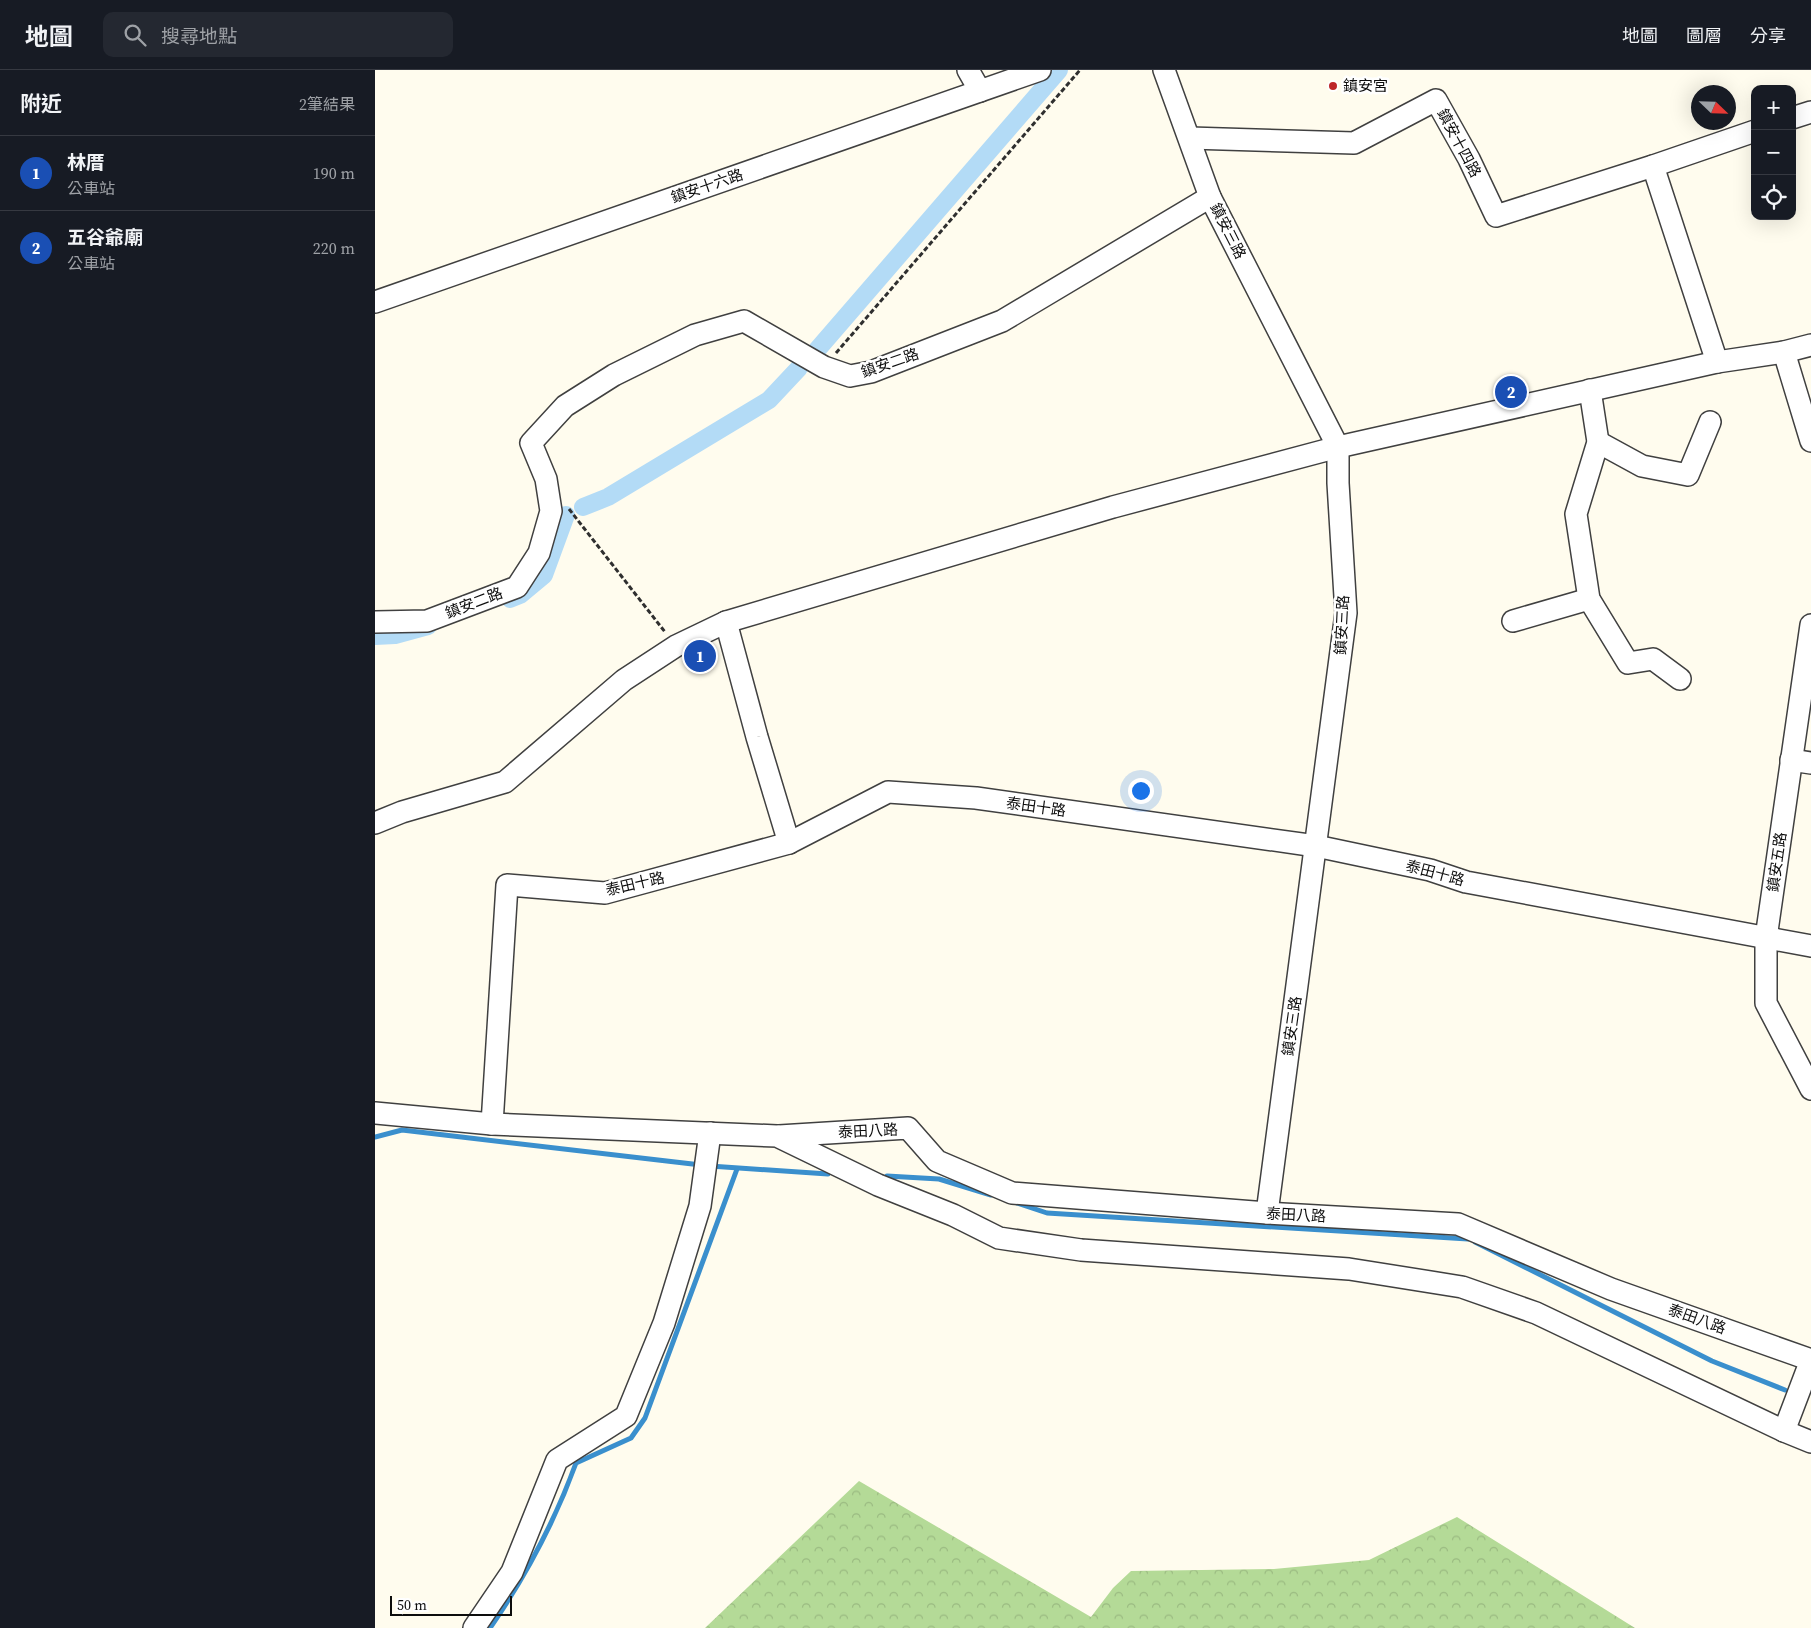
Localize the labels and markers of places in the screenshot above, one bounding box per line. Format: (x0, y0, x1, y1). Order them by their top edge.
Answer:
place label: 鎮安宮 (1343, 75, 1388, 96)
marker: 鎮安宮 (1327, 80, 1339, 92)
pin: 2 (1495, 373, 1527, 411)
pin: 1 (684, 637, 716, 675)

